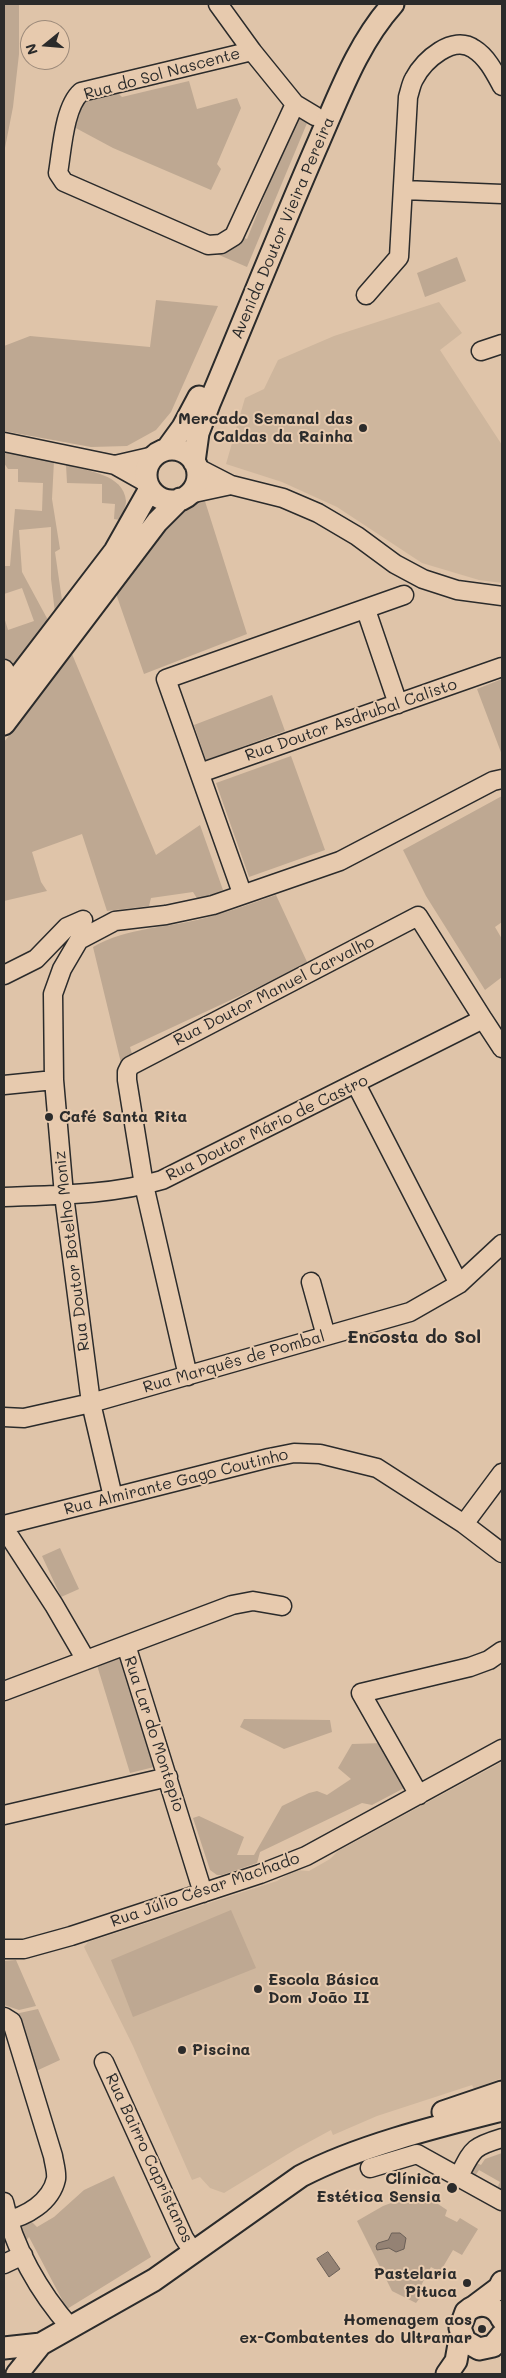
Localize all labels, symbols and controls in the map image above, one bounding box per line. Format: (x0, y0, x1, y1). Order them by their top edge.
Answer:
north arrow (20, 20, 70, 70)
text: N (20, 41, 42, 57)
street label: Rua do Sol Nascente (82, 44, 242, 104)
street label: Avenida Doutor Vieira Pereira (227, 114, 339, 342)
place label: Mercado Semanal das Caldas da Rainha (178, 409, 353, 447)
marker: Mercado Semanal das Caldas da Rainha (357, 422, 369, 434)
street label: Rua Doutor Asdrubal Calisto (243, 675, 459, 765)
street label: Rua Doutor Manuel Carvalho (170, 932, 378, 1050)
street label: Rua Doutor Mário de Castro (163, 1071, 371, 1185)
place label: Café Santa Rita (59, 1107, 187, 1127)
marker: Café Santa Rita (43, 1111, 55, 1123)
street label: Rua Doutor Botelho Moniz (50, 1150, 94, 1352)
district label: Encosta do Sol (347, 1326, 481, 1348)
street label: Rua Marquês de Pombal (141, 1327, 327, 1397)
street label: Rua Almirante Gago Coutinho (62, 1445, 290, 1519)
street label: Rua Lar do Montepio (120, 1654, 188, 1814)
street label: Rua Júlio César Machado (108, 1849, 302, 1931)
place label: Escola Básica Dom João II (268, 1970, 379, 2008)
marker: Escola Básica Dom João II (252, 1983, 264, 1995)
place label: Piscina (192, 2040, 250, 2060)
marker: Piscina (176, 2044, 188, 2056)
street label: Rua Bairro Capristanos (101, 2070, 197, 2246)
place label: Clínica Estética Sensia (316, 2169, 441, 2207)
marker: Clínica Estética Sensia (445, 2181, 459, 2195)
place label: Pastelaria Pituca (374, 2264, 457, 2302)
marker: Pastelaria Pituca (461, 2277, 473, 2289)
place label: Homenagem aos ex-Combatentes do Ultramar (239, 2310, 472, 2348)
marker: Homenagem aos ex-Combatentes do Ultramar (476, 2323, 488, 2335)

